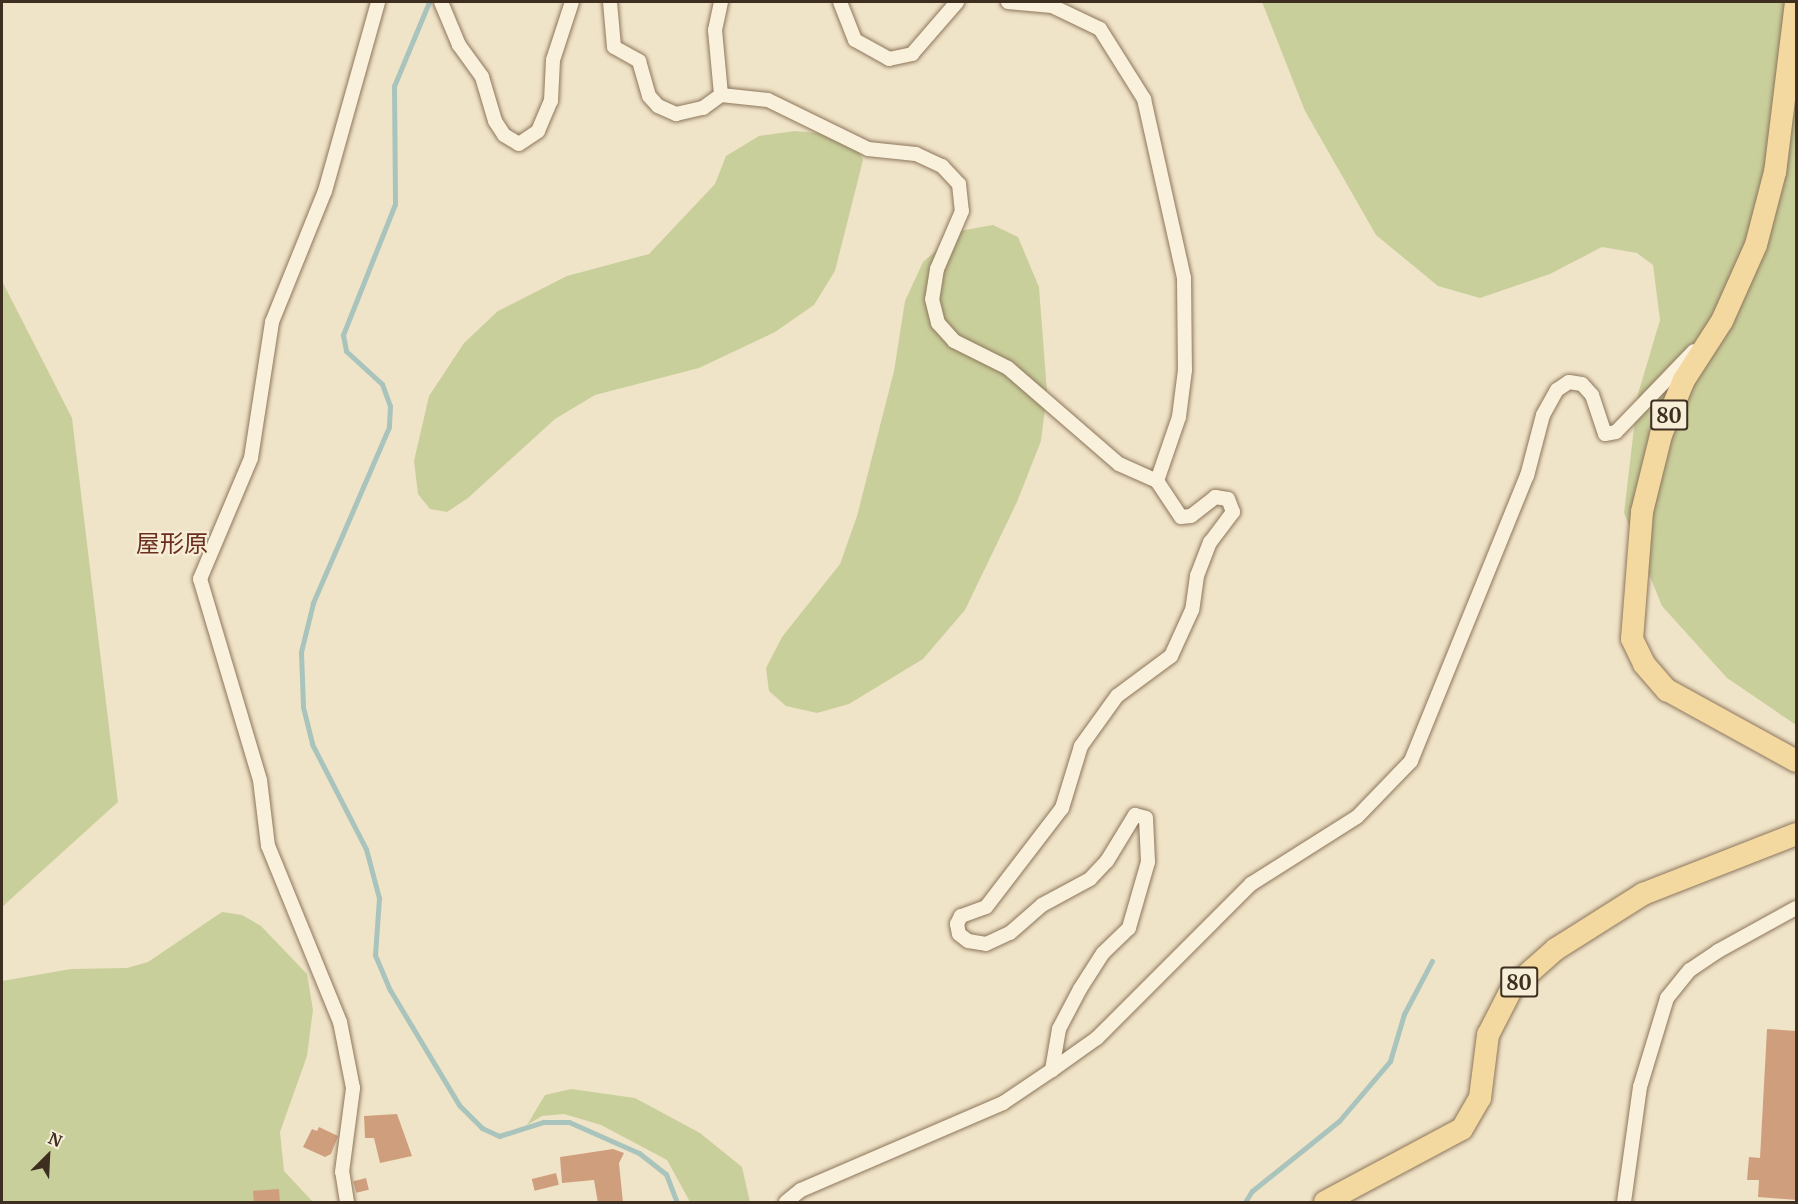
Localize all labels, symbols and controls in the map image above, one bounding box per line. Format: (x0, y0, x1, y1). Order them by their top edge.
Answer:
road number: 80 (1650, 398, 1688, 432)
district label: 屋形原 (136, 530, 208, 558)
road number: 80 (1500, 965, 1538, 999)
north arrow (18, 1126, 78, 1186)
text: N (45, 1128, 65, 1151)

